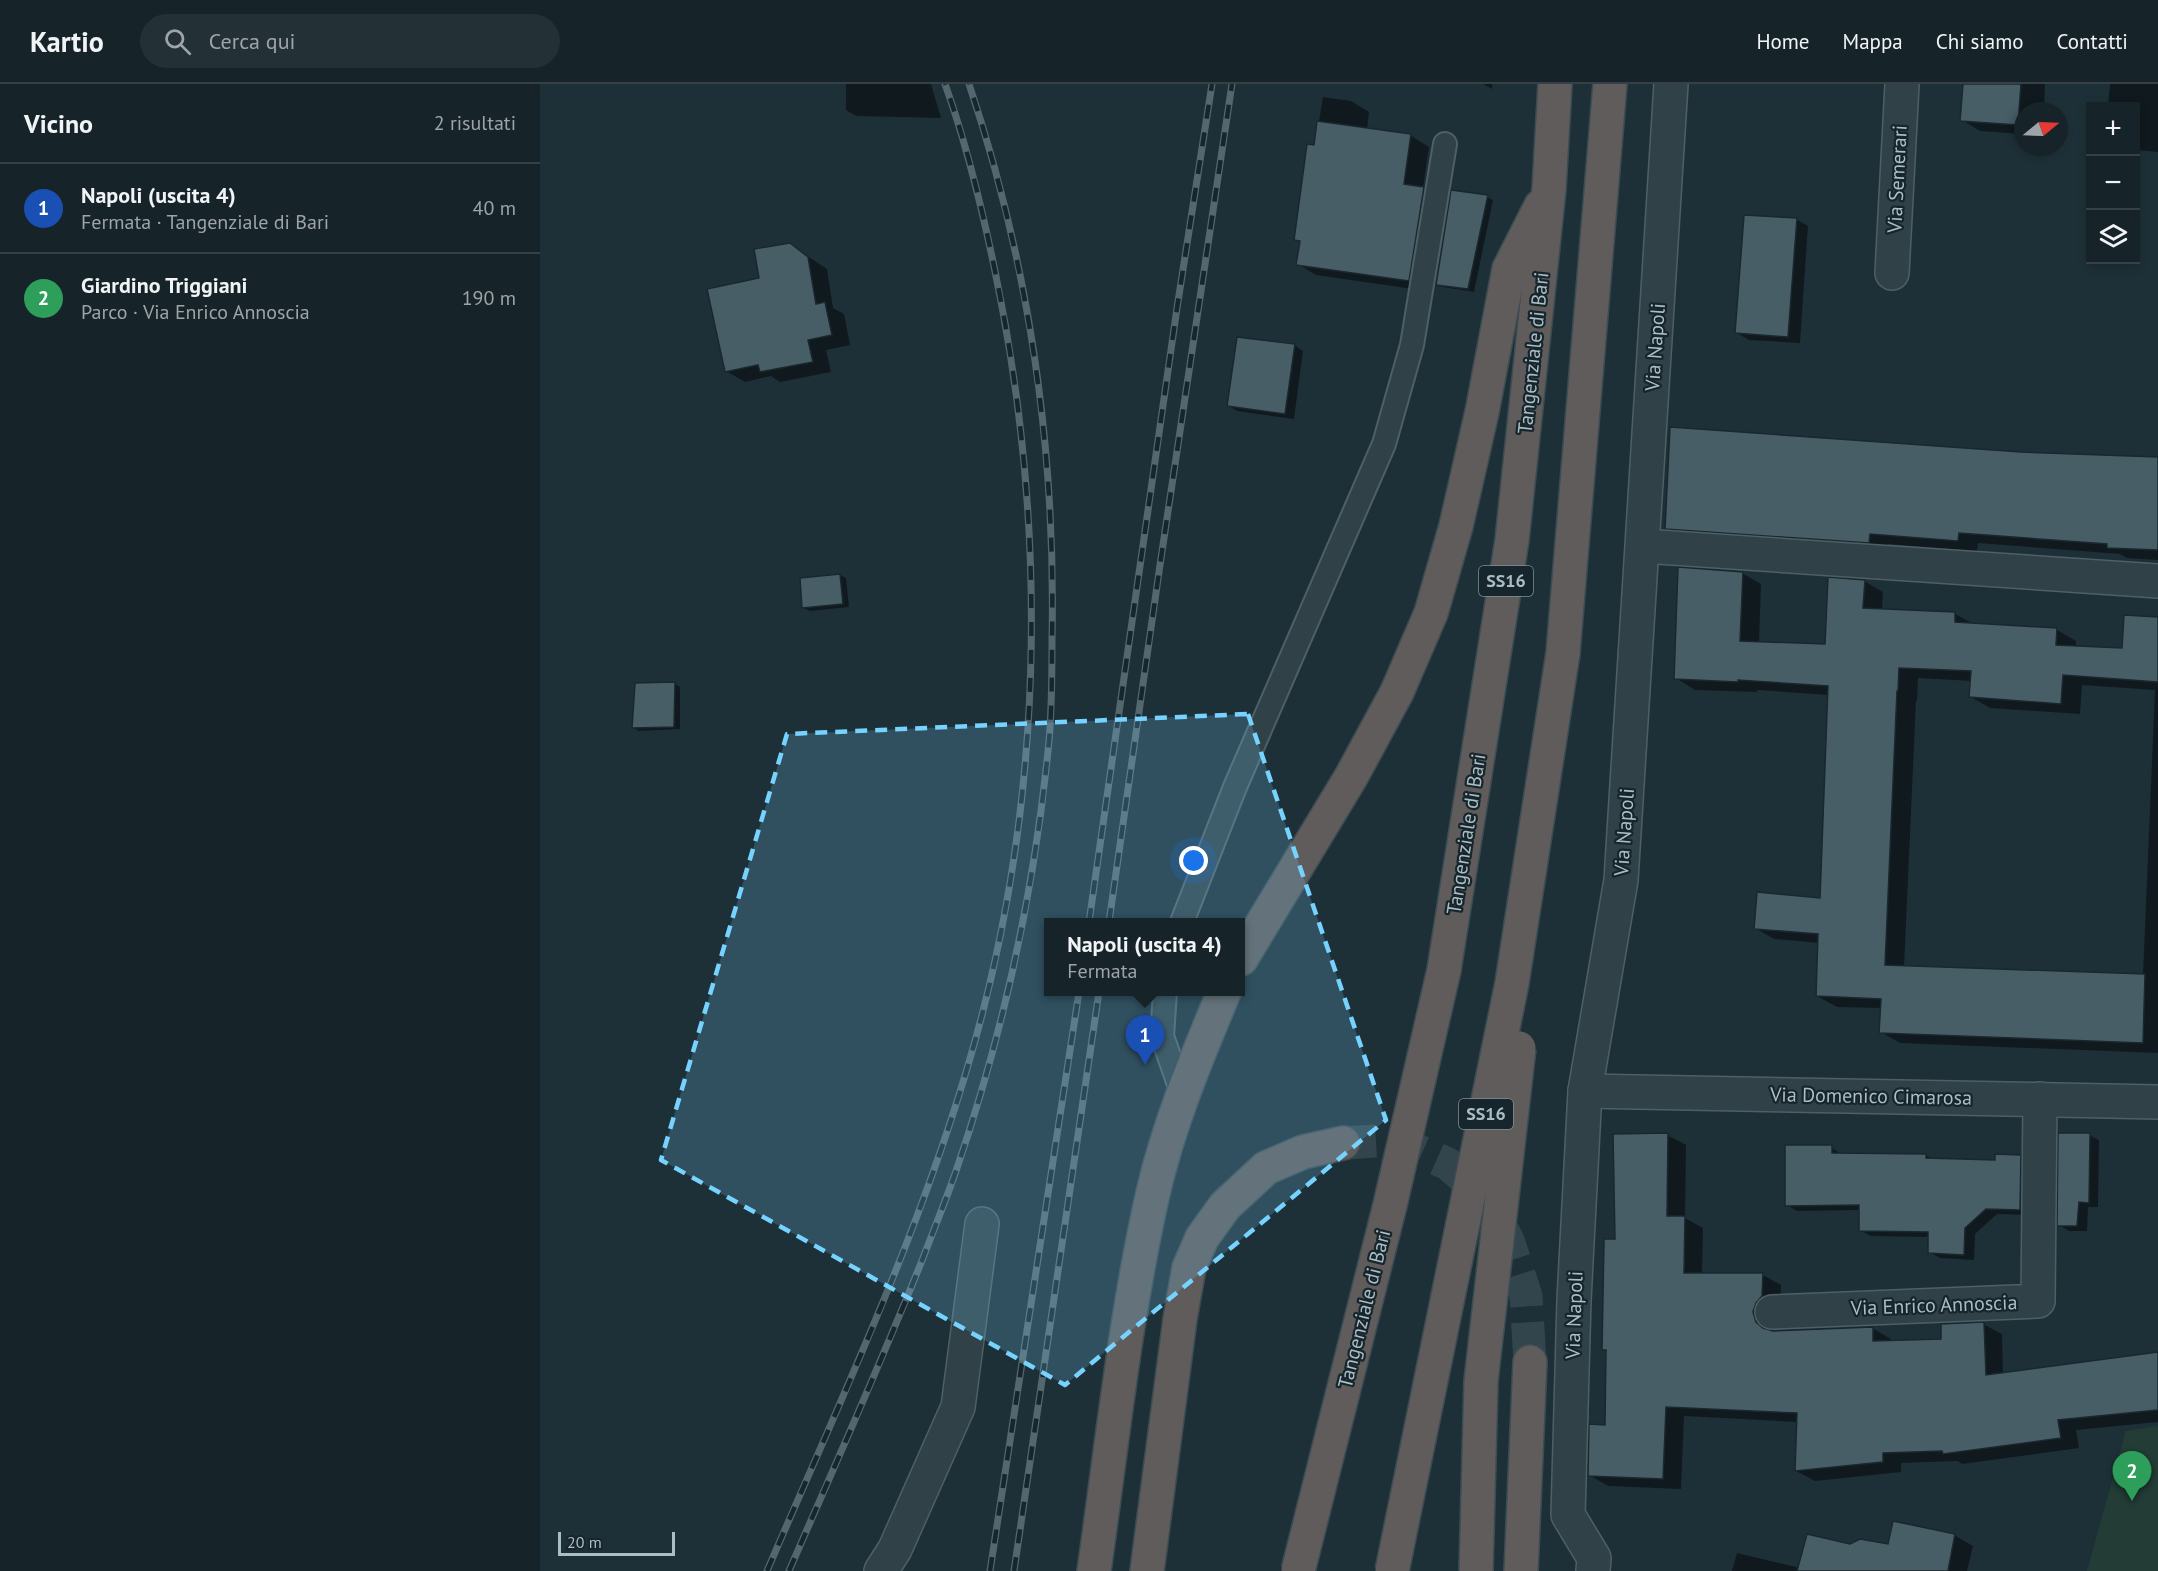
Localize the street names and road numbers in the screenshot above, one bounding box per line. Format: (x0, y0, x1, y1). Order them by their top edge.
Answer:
street label: Via Semerari (1881, 124, 1913, 235)
street label: Tangenziale di Bari (1512, 271, 1554, 435)
street label: Via Napoli (1639, 302, 1671, 393)
road number: SS16 (1479, 566, 1533, 596)
street label: Tangenziale di Bari (1440, 752, 1492, 916)
street label: Via Napoli (1608, 787, 1640, 878)
street label: Via Domenico Cimarosa (1769, 1081, 1972, 1111)
road number: SS16 (1459, 1099, 1513, 1129)
street label: Tangenziale di Bari (1332, 1227, 1396, 1391)
street label: Via Napoli (1559, 1271, 1589, 1360)
street label: Via Enrico Annoscia (1849, 1289, 2018, 1321)

